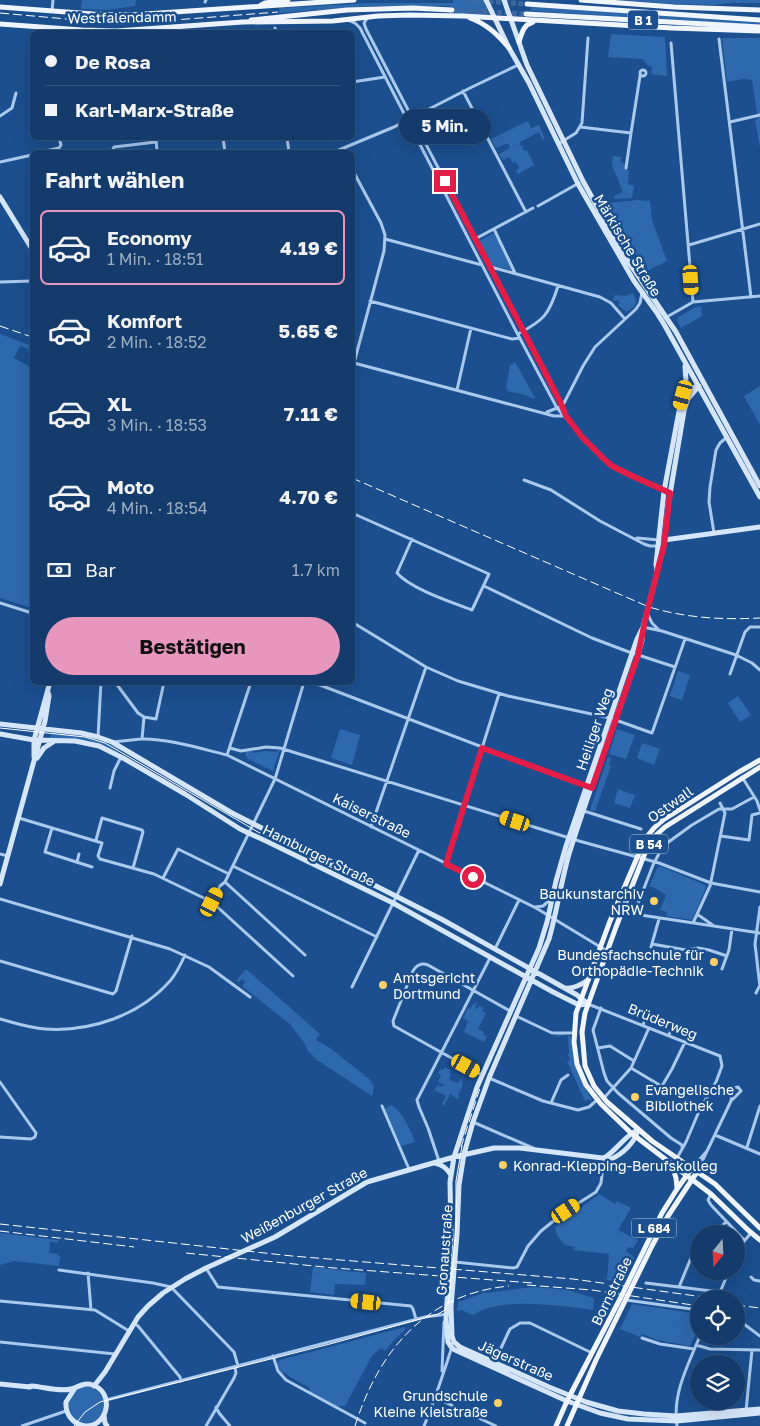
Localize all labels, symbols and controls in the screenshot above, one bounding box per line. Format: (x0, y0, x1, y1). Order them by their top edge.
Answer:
street label: Westfalendamm (67, 8, 177, 26)
road number: B 1 (628, 10, 658, 30)
text: De Rosa (75, 50, 151, 73)
text: Karl-Marx-Straße (75, 98, 234, 121)
callout: 5 Min. (399, 109, 491, 144)
text: 5 Min. (421, 116, 469, 136)
text: Fahrt wählen (45, 166, 184, 193)
route end (434, 170, 456, 192)
street label: Märkische Straße (591, 191, 665, 299)
icon: car (47, 225, 92, 270)
text: Economy (107, 226, 192, 249)
text: 4.19 € (280, 236, 338, 259)
text: 1 Min. · 18:51 (107, 249, 204, 269)
car (682, 265, 699, 295)
icon: car (47, 308, 92, 353)
text: Komfort (107, 309, 182, 332)
text: 5.65 € (279, 319, 338, 342)
text: 2 Min. · 18:52 (107, 332, 207, 352)
car (671, 379, 694, 411)
icon: car (47, 391, 92, 436)
text: XL (107, 392, 132, 415)
text: 7.11 € (284, 402, 338, 425)
text: 3 Min. · 18:53 (107, 415, 207, 435)
icon: car (47, 474, 92, 519)
text: Moto (107, 475, 154, 498)
text: 4.70 € (279, 485, 338, 508)
text: 4 Min. · 18:54 (107, 498, 208, 518)
icon: cash (45, 556, 73, 584)
text: Bar (85, 558, 116, 581)
text: 1.7 km (292, 560, 340, 580)
button: Bestätigen (45, 617, 340, 675)
street label: Heiliger Weg (572, 686, 616, 772)
street label: Ostwall (644, 782, 696, 826)
street label: Kaiserstraße (330, 789, 414, 841)
car (498, 809, 531, 833)
street label: Hamburger Straße (260, 820, 378, 890)
road number: B 54 (630, 834, 668, 854)
route start (462, 866, 484, 888)
car (198, 885, 225, 919)
place label: Baukunstarchiv NRW (539, 885, 645, 918)
marker: Baukunstarchiv NRW (648, 895, 660, 907)
place label: Bundesfachschule für Orthopädie-Technik (557, 946, 705, 979)
marker: Bundesfachschule für Orthopädie-Technik (708, 956, 720, 968)
place label: Amtsgericht Dortmund (393, 969, 475, 1002)
marker: Amtsgericht Dortmund (377, 979, 389, 991)
street label: Brüderweg (626, 999, 700, 1043)
car (449, 1052, 482, 1080)
place label: Evangelische Bibliothek (645, 1081, 734, 1114)
marker: Evangelische Bibliothek (629, 1091, 641, 1103)
place label: Konrad-Klepping-Berufskolleg (513, 1157, 718, 1174)
marker: Konrad-Klepping-Berufskolleg (497, 1159, 509, 1171)
street label: Weißenburger Straße (238, 1163, 370, 1247)
car (549, 1196, 582, 1226)
street label: Gronaustraße (432, 1204, 456, 1296)
road number: L 684 (632, 1218, 676, 1238)
north arrow (690, 1225, 745, 1280)
map controls (690, 1225, 745, 1410)
street label: Bornstraße (587, 1254, 635, 1328)
button: locate (690, 1290, 745, 1345)
car (350, 1293, 381, 1311)
street label: Jägerstraße (476, 1336, 556, 1384)
button: layers (690, 1355, 745, 1410)
place label: Grundschule Kleine Kielstraße (374, 1387, 488, 1420)
marker: Grundschule Kleine Kielstraße (492, 1397, 504, 1409)

